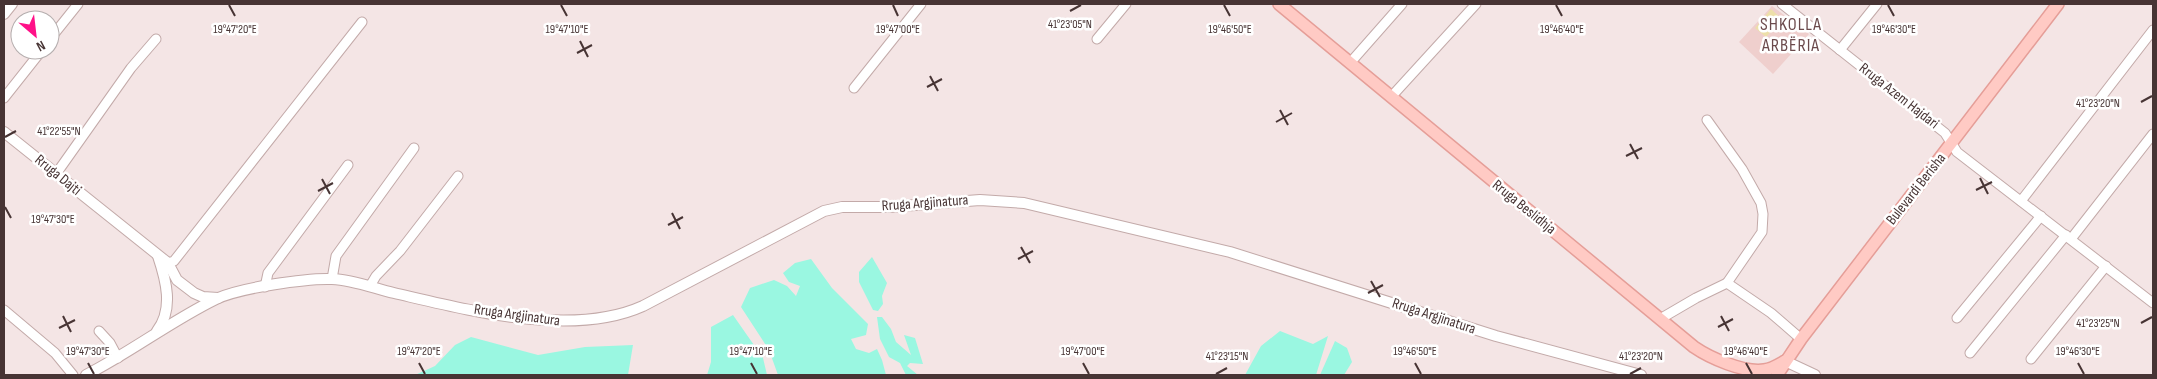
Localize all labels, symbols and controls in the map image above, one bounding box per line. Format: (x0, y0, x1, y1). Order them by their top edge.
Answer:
north arrow (10, 10, 60, 60)
district label: SHKOLLA ARBËRIA (1760, 14, 1822, 56)
text: 41°23'05"N (1048, 17, 1092, 32)
text: 19°47'20"E (213, 22, 257, 37)
text: 19°47'10"E (546, 22, 588, 37)
text: 19°47'00"E (876, 22, 920, 37)
text: 19°46'50"E (1208, 22, 1252, 37)
text: 19°46'40"E (1540, 22, 1584, 37)
text: 19°46'30"E (1872, 22, 1916, 37)
text: N (34, 37, 48, 55)
street label: Rruga Azem Hajdari (1855, 59, 1943, 133)
text: 41°23'20"N (2076, 96, 2120, 111)
text: 41°22'55"N (37, 124, 81, 139)
street label: Bulevardi Berisha (1882, 149, 1950, 229)
street label: Rruga Dajti (31, 150, 85, 200)
street label: Rruga Beslidhja (1488, 176, 1560, 239)
street label: Rruga Argjinatura (881, 190, 969, 216)
text: 19°47'30"E (31, 212, 75, 227)
street label: Rruga Argjinatura (1390, 294, 1478, 339)
street label: Rruga Argjinatura (473, 300, 561, 330)
text: 41°23'25"N (2076, 316, 2120, 331)
text: 19°47'30"E (66, 344, 110, 359)
text: 19°47'20"E (397, 344, 441, 359)
text: 19°47'10"E (730, 344, 772, 359)
text: 19°47'00"E (1061, 344, 1105, 359)
text: 19°46'50"E (1393, 344, 1437, 359)
text: 19°46'40"E (1724, 344, 1768, 359)
text: 19°46'30"E (2056, 344, 2100, 359)
text: 41°23'15"N (1206, 349, 1248, 364)
text: 41°23'20"N (1619, 349, 1663, 364)

